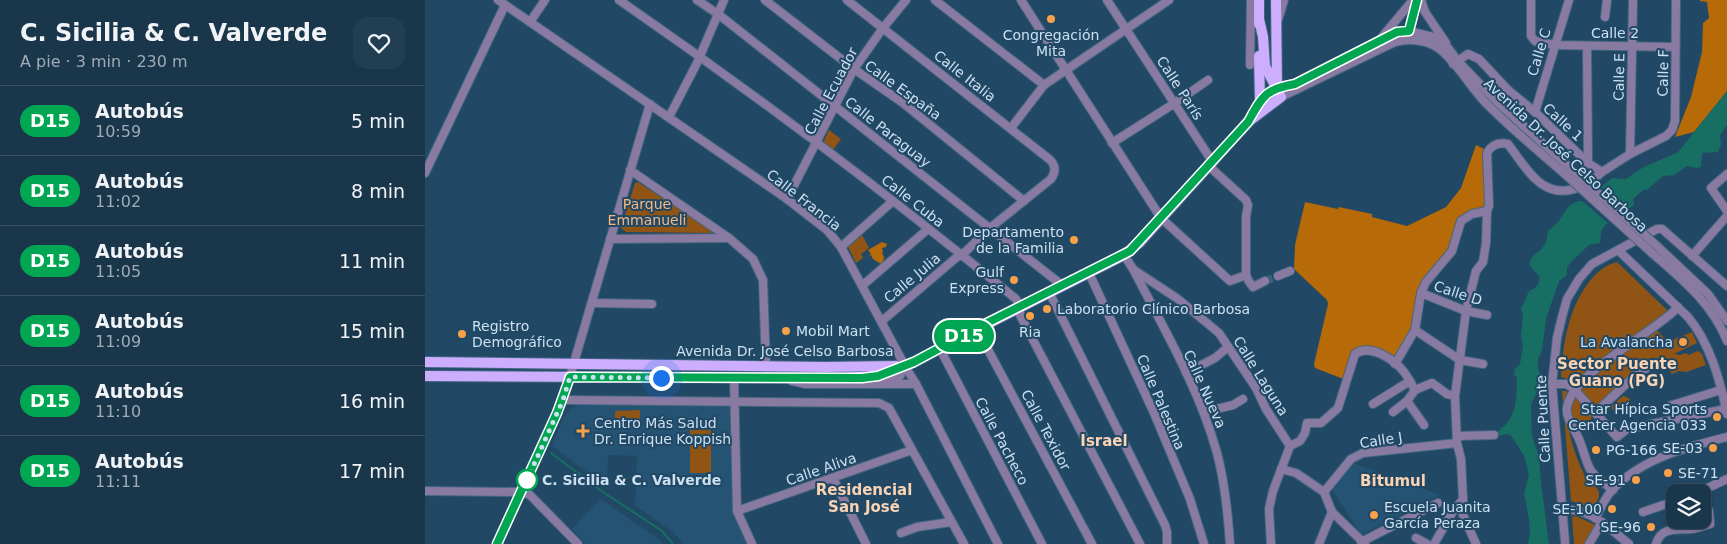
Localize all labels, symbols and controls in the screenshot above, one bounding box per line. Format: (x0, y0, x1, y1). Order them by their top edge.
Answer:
marker: Congregación Mita (1045, 13, 1057, 25)
button: heart (353, 17, 405, 69)
text: C. Sicilia & C. Valverde (20, 19, 327, 47)
street label: Calle 2 (1591, 25, 1639, 41)
street label: Calle C (1524, 26, 1554, 78)
place label: Congregación Mita (1003, 27, 1099, 59)
street label: Calle Ecuador (801, 44, 861, 137)
street label: Calle Italia (931, 47, 999, 105)
street label: Calle F (1655, 49, 1671, 97)
text: A pie · 3 min · 230 m (20, 52, 188, 71)
street label: Calle París (1154, 53, 1206, 123)
street label: Calle E (1611, 53, 1627, 101)
street label: Calle España (862, 57, 944, 123)
street label: Avenida Dr. José Celso Barbosa (1481, 75, 1651, 235)
street label: Calle Paraguay (842, 94, 934, 170)
text: Autobús (95, 100, 184, 122)
street label: Calle 1 (1540, 100, 1586, 144)
text: D15 (30, 110, 70, 131)
text: 5 min (351, 110, 405, 132)
text: 10:59 (95, 122, 141, 141)
street label: Calle Francia (764, 166, 844, 234)
text: Autobús (95, 170, 184, 192)
street label: Calle Cuba (878, 172, 948, 230)
text: D15 (30, 180, 70, 201)
text: 8 min (351, 180, 405, 202)
text: 11:02 (95, 192, 141, 211)
park label: Parque Emmanueli (608, 196, 686, 228)
place label: Departamento de la Familia (962, 224, 1064, 256)
marker: Departamento de la Familia (1068, 234, 1080, 246)
text: Autobús (95, 240, 184, 262)
text: D15 (30, 250, 70, 271)
text: 11 min (339, 250, 405, 272)
street label: Calle Julia (881, 250, 943, 306)
text: 11:05 (95, 262, 141, 281)
place label: Gulf Express (949, 264, 1005, 296)
marker: Gulf Express (1008, 274, 1020, 286)
street label: Calle D (1432, 278, 1484, 308)
place label: Laboratorio Clínico Barbosa (1057, 301, 1250, 317)
marker: Laboratorio Clínico Barbosa (1041, 303, 1053, 315)
text: Autobús (95, 310, 184, 332)
marker: Ria (1024, 310, 1036, 322)
place label: Registro Demográfico (472, 318, 562, 350)
text: D15 (30, 320, 70, 341)
text: 15 min (339, 320, 405, 342)
line badge: D15 (935, 320, 993, 352)
place label: Mobil Mart (796, 323, 870, 339)
place label: Ria (1019, 324, 1041, 340)
marker: Mobil Mart (780, 325, 792, 337)
text: D15 (944, 325, 984, 346)
marker: Registro Demográfico (456, 328, 468, 340)
text: 11:09 (95, 332, 141, 351)
street label: Calle Laguna (1230, 333, 1292, 419)
place label: La Avalancha (1580, 334, 1673, 350)
marker: La Avalancha (1677, 336, 1689, 348)
street label: Avenida Dr. José Celso Barbosa (676, 343, 894, 359)
street label: Calle Nueva (1181, 347, 1229, 431)
street label: Calle Palestina (1134, 352, 1188, 452)
district label: Sector Puente Guano (PG) (1557, 355, 1677, 390)
your location (649, 366, 674, 391)
street label: Calle Puente (1533, 375, 1553, 463)
text: Autobús (95, 380, 184, 402)
street label: Calle Texidor (1018, 387, 1074, 473)
text: D15 (30, 390, 70, 411)
text: 16 min (339, 390, 405, 412)
street label: Calle Pacheco (972, 394, 1032, 488)
place label: Star Hípica Sports Center Agencia 033 (1568, 401, 1707, 433)
text: 11:10 (95, 402, 141, 421)
marker: Star Hípica Sports Center Agencia 033 (1711, 411, 1723, 423)
place label: Centro Más Salud Dr. Enrique Koppish (594, 415, 731, 447)
marker: Centro Más Salud Dr. Enrique Koppish (576, 424, 590, 438)
street label: Calle J (1358, 429, 1404, 451)
district label: Israel (1080, 432, 1128, 450)
place label: SE-03 (1662, 440, 1703, 456)
place label: PG-166 (1606, 442, 1657, 458)
marker: SE-03 (1707, 442, 1719, 454)
marker: PG-166 (1590, 444, 1602, 456)
street label: Calle Aliva (784, 449, 858, 489)
text: Autobús (95, 450, 184, 472)
text: D15 (30, 460, 70, 481)
text: 17 min (339, 460, 405, 482)
place label: SE-71 (1678, 465, 1719, 481)
marker: SE-71 (1662, 467, 1674, 479)
marker: C. Sicilia & C. Valverde (516, 469, 538, 491)
text: 11:11 (95, 472, 141, 491)
place label: C. Sicilia & C. Valverde (542, 472, 721, 488)
district label: Bitumul (1360, 472, 1426, 490)
place label: SE-91 (1585, 472, 1626, 488)
marker: SE-91 (1630, 474, 1642, 486)
district label: Residencial San José (816, 481, 912, 516)
map controls (1666, 484, 1711, 529)
button: layers (1666, 484, 1711, 529)
place label: Escuela Juanita García Peraza (1384, 499, 1491, 531)
place label: SE-100 (1552, 501, 1602, 517)
marker: SE-100 (1606, 503, 1618, 515)
marker: Escuela Juanita García Peraza (1368, 509, 1380, 521)
place label: SE-96 (1600, 519, 1641, 535)
marker: SE-96 (1645, 521, 1657, 533)

